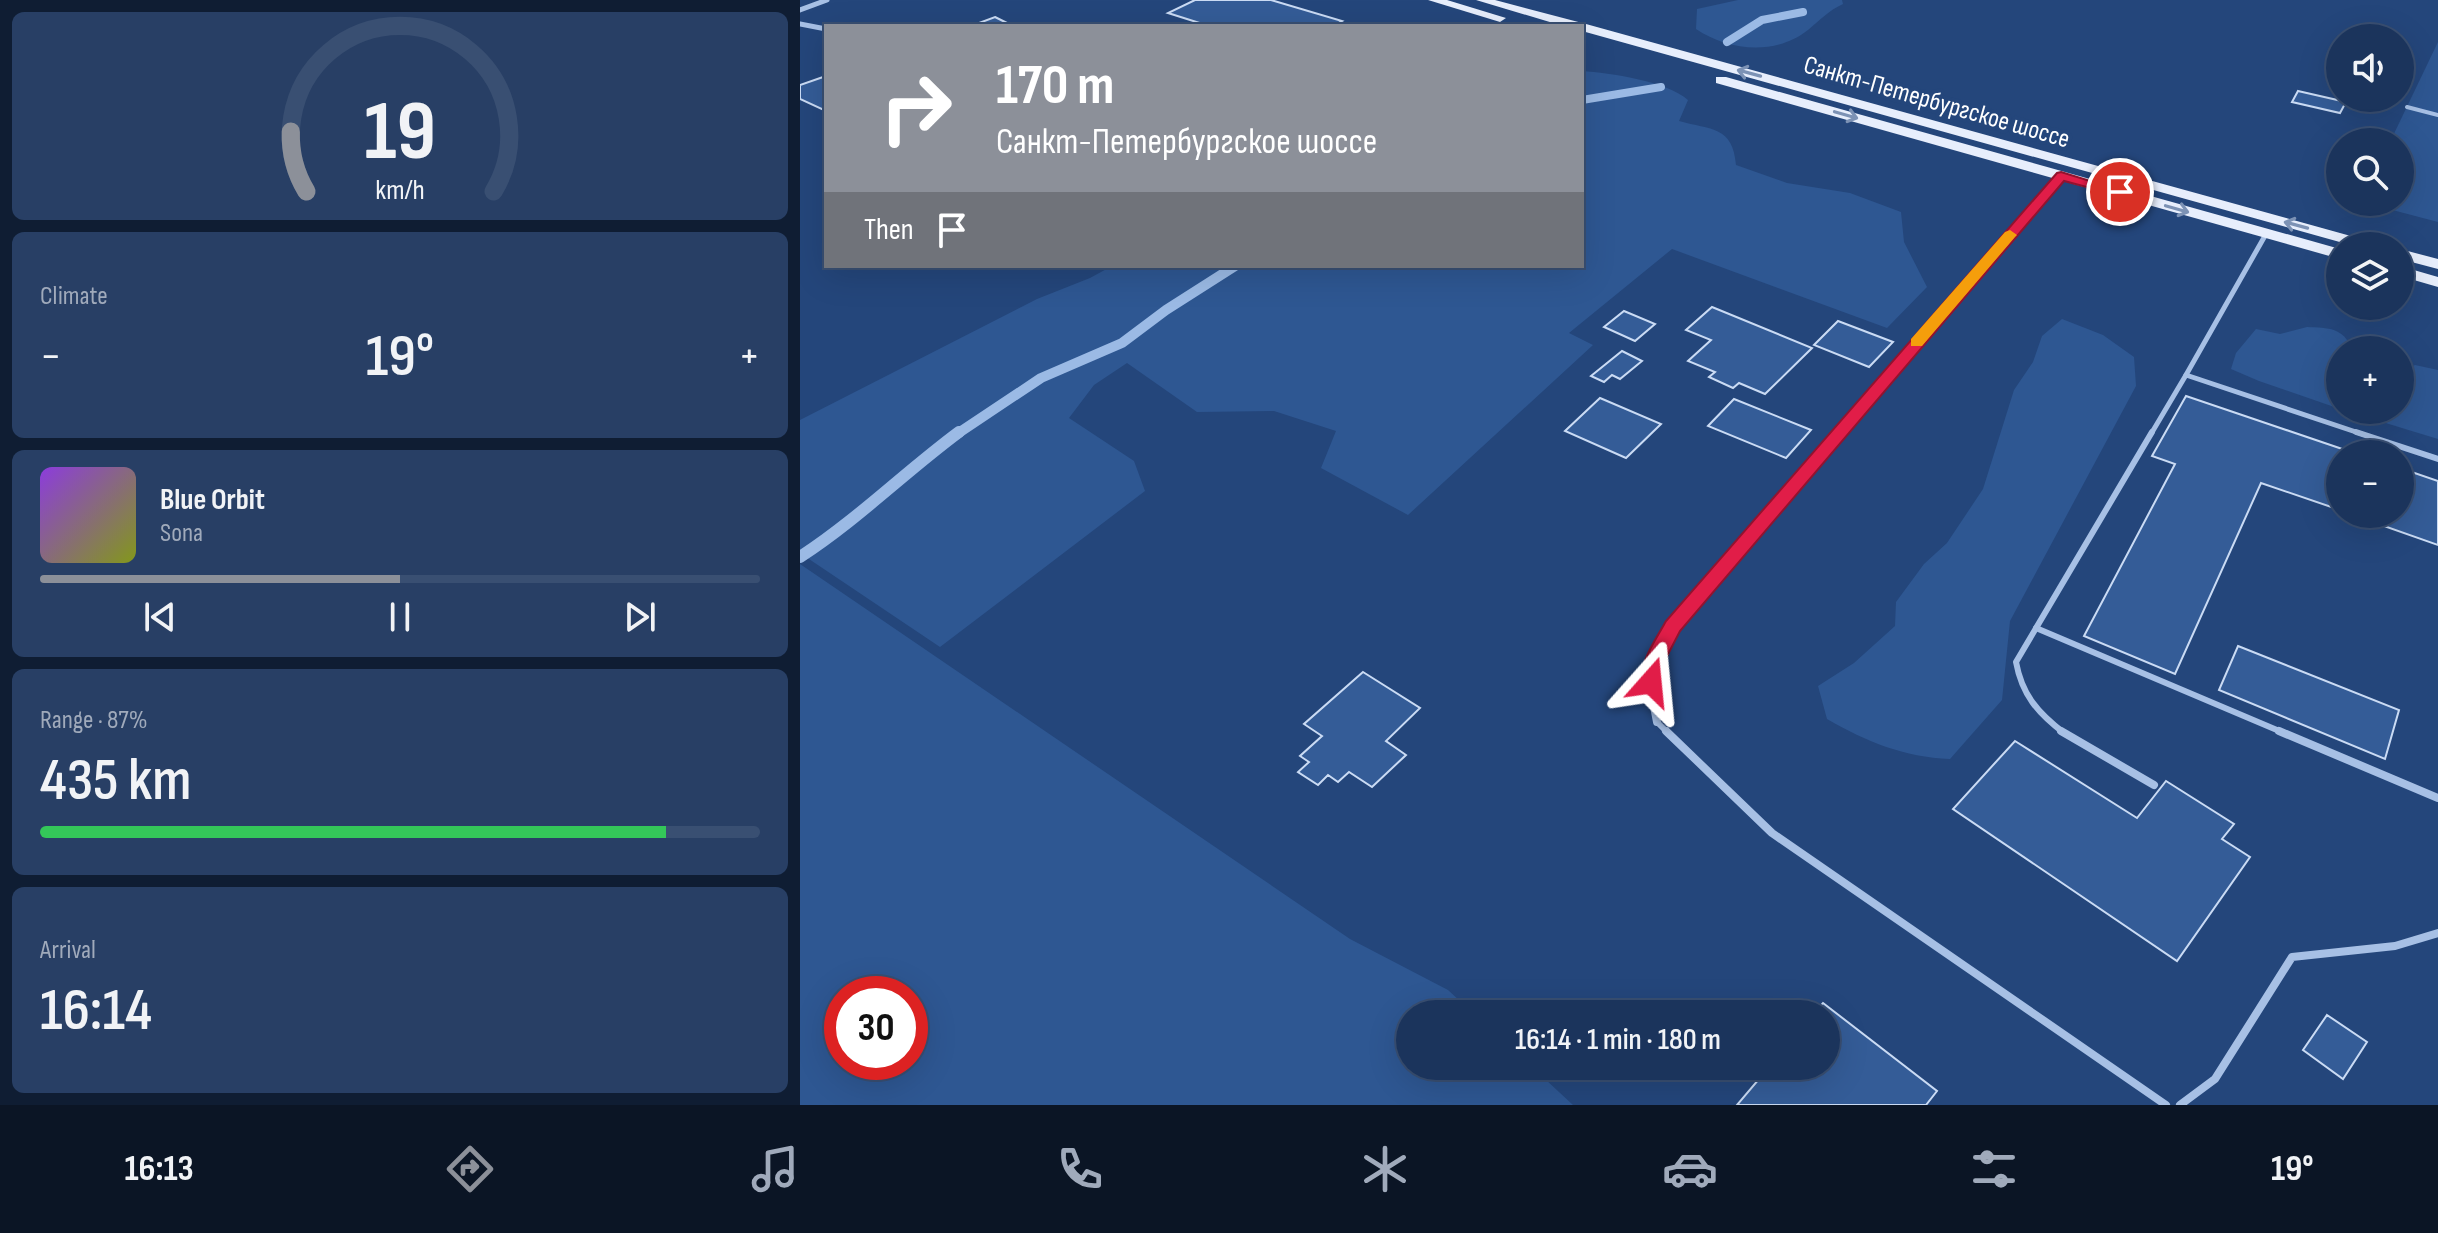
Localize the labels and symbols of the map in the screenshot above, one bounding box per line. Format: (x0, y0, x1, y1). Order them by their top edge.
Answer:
street label: Санкт-Петербургское шоссе (1800, 50, 2073, 155)
one-way arrow (1736, 65, 1762, 80)
one-way arrow (1832, 108, 1858, 123)
pin (2086, 158, 2154, 226)
one-way arrow (2163, 202, 2189, 217)
one-way arrow (2284, 217, 2310, 232)
position arrow (1609, 640, 1693, 724)
speed limit sign: 30 (824, 976, 928, 1080)

